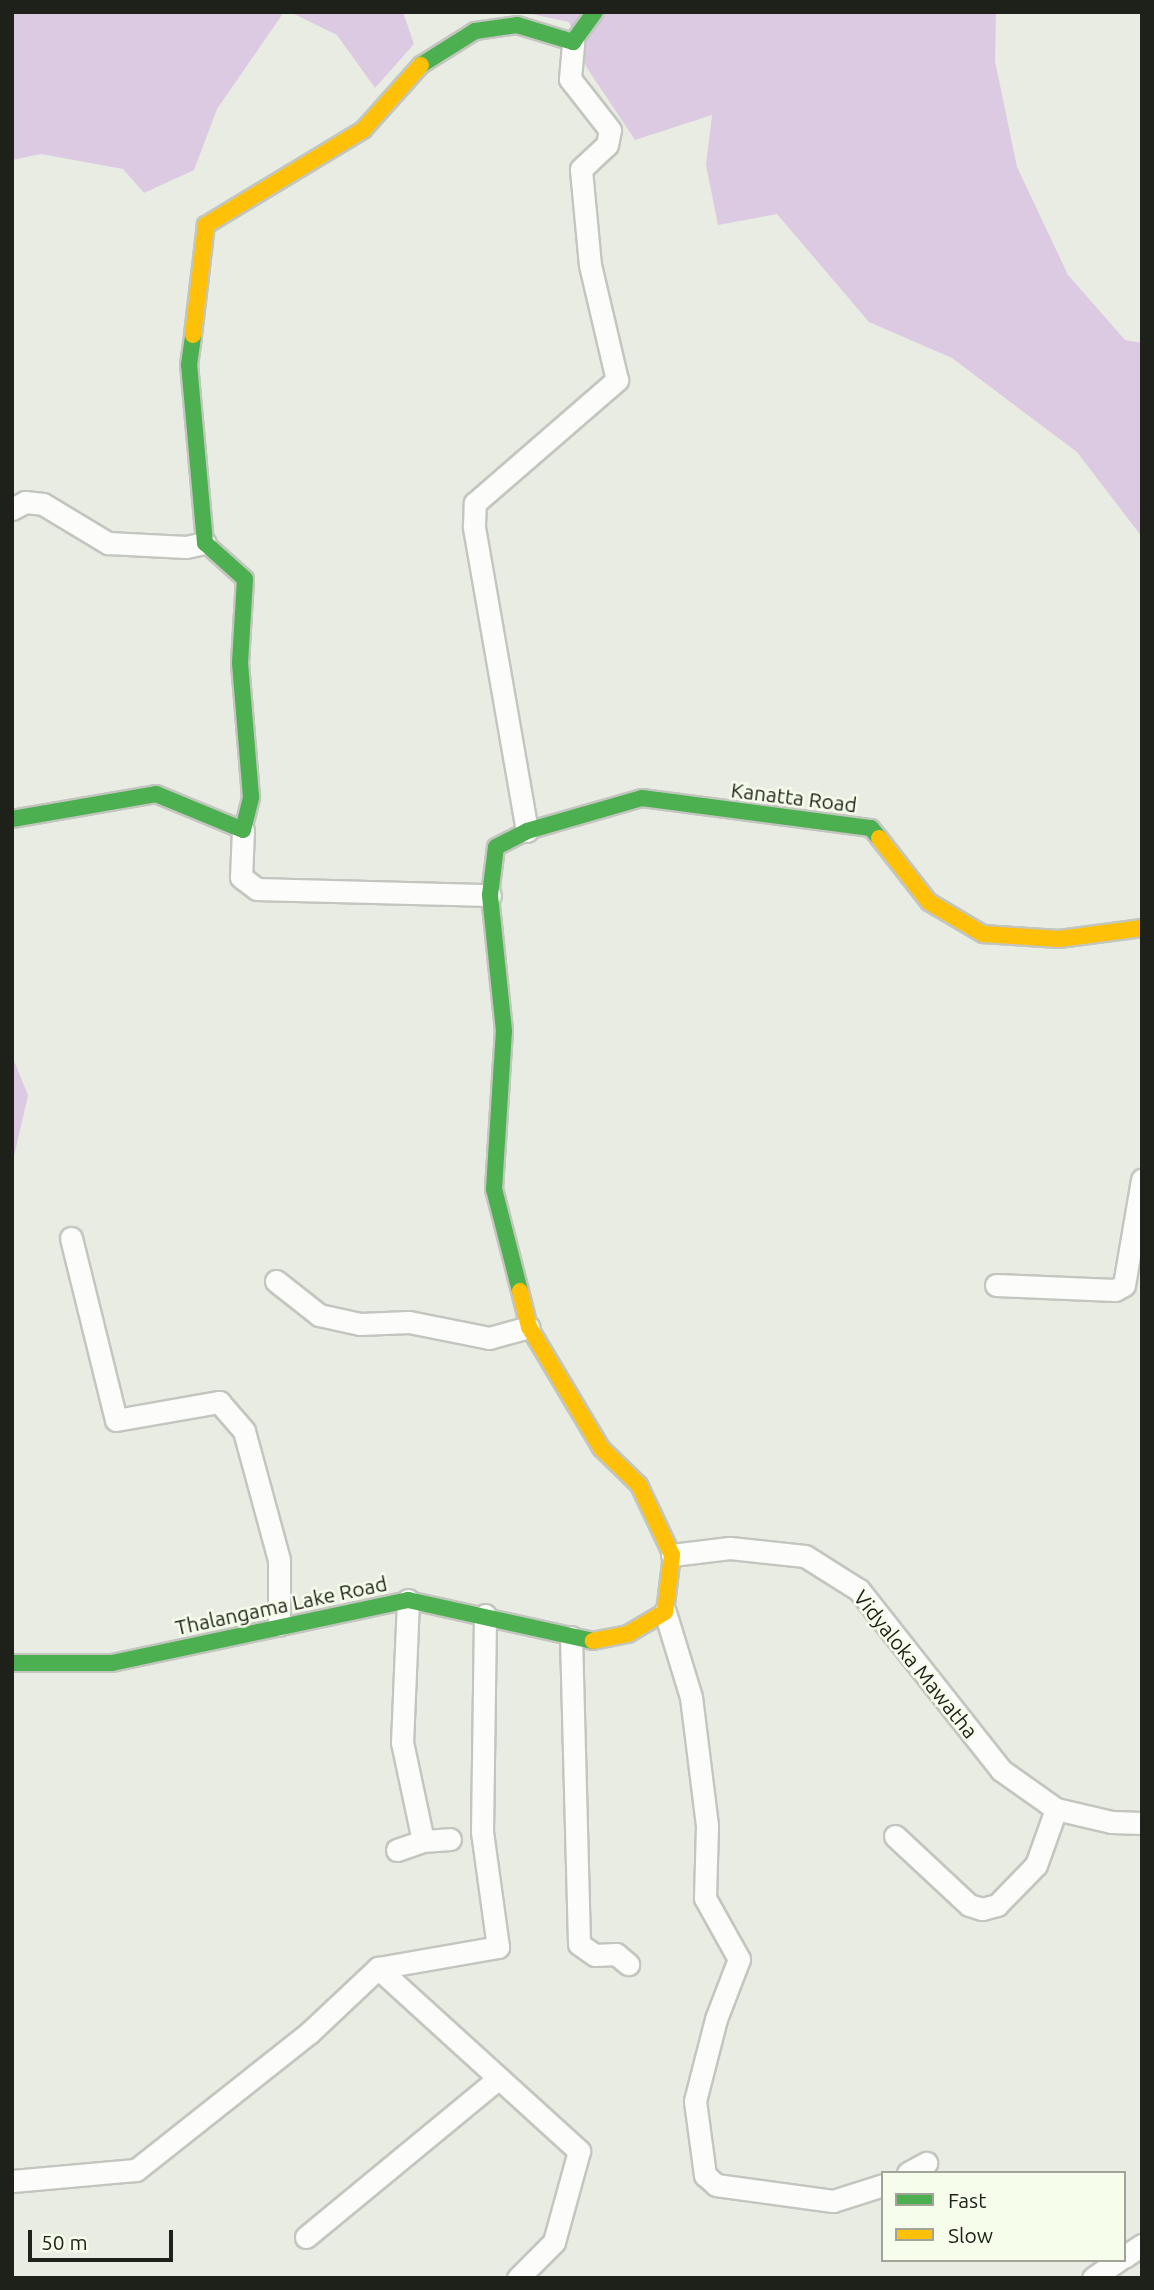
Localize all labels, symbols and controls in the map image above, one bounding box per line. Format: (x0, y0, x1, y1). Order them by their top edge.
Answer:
street label: Kanatta Road (730, 777, 858, 817)
street label: Thalangama Lake Road (173, 1570, 389, 1640)
street label: Vidyaloka Mawatha (849, 1585, 983, 1743)
legend (881, 2171, 1126, 2262)
text: Fast (948, 2188, 986, 2212)
scale bar (32, 2216, 177, 2260)
text: Slow (948, 2223, 993, 2247)
text: 50 m (41, 2230, 88, 2254)

